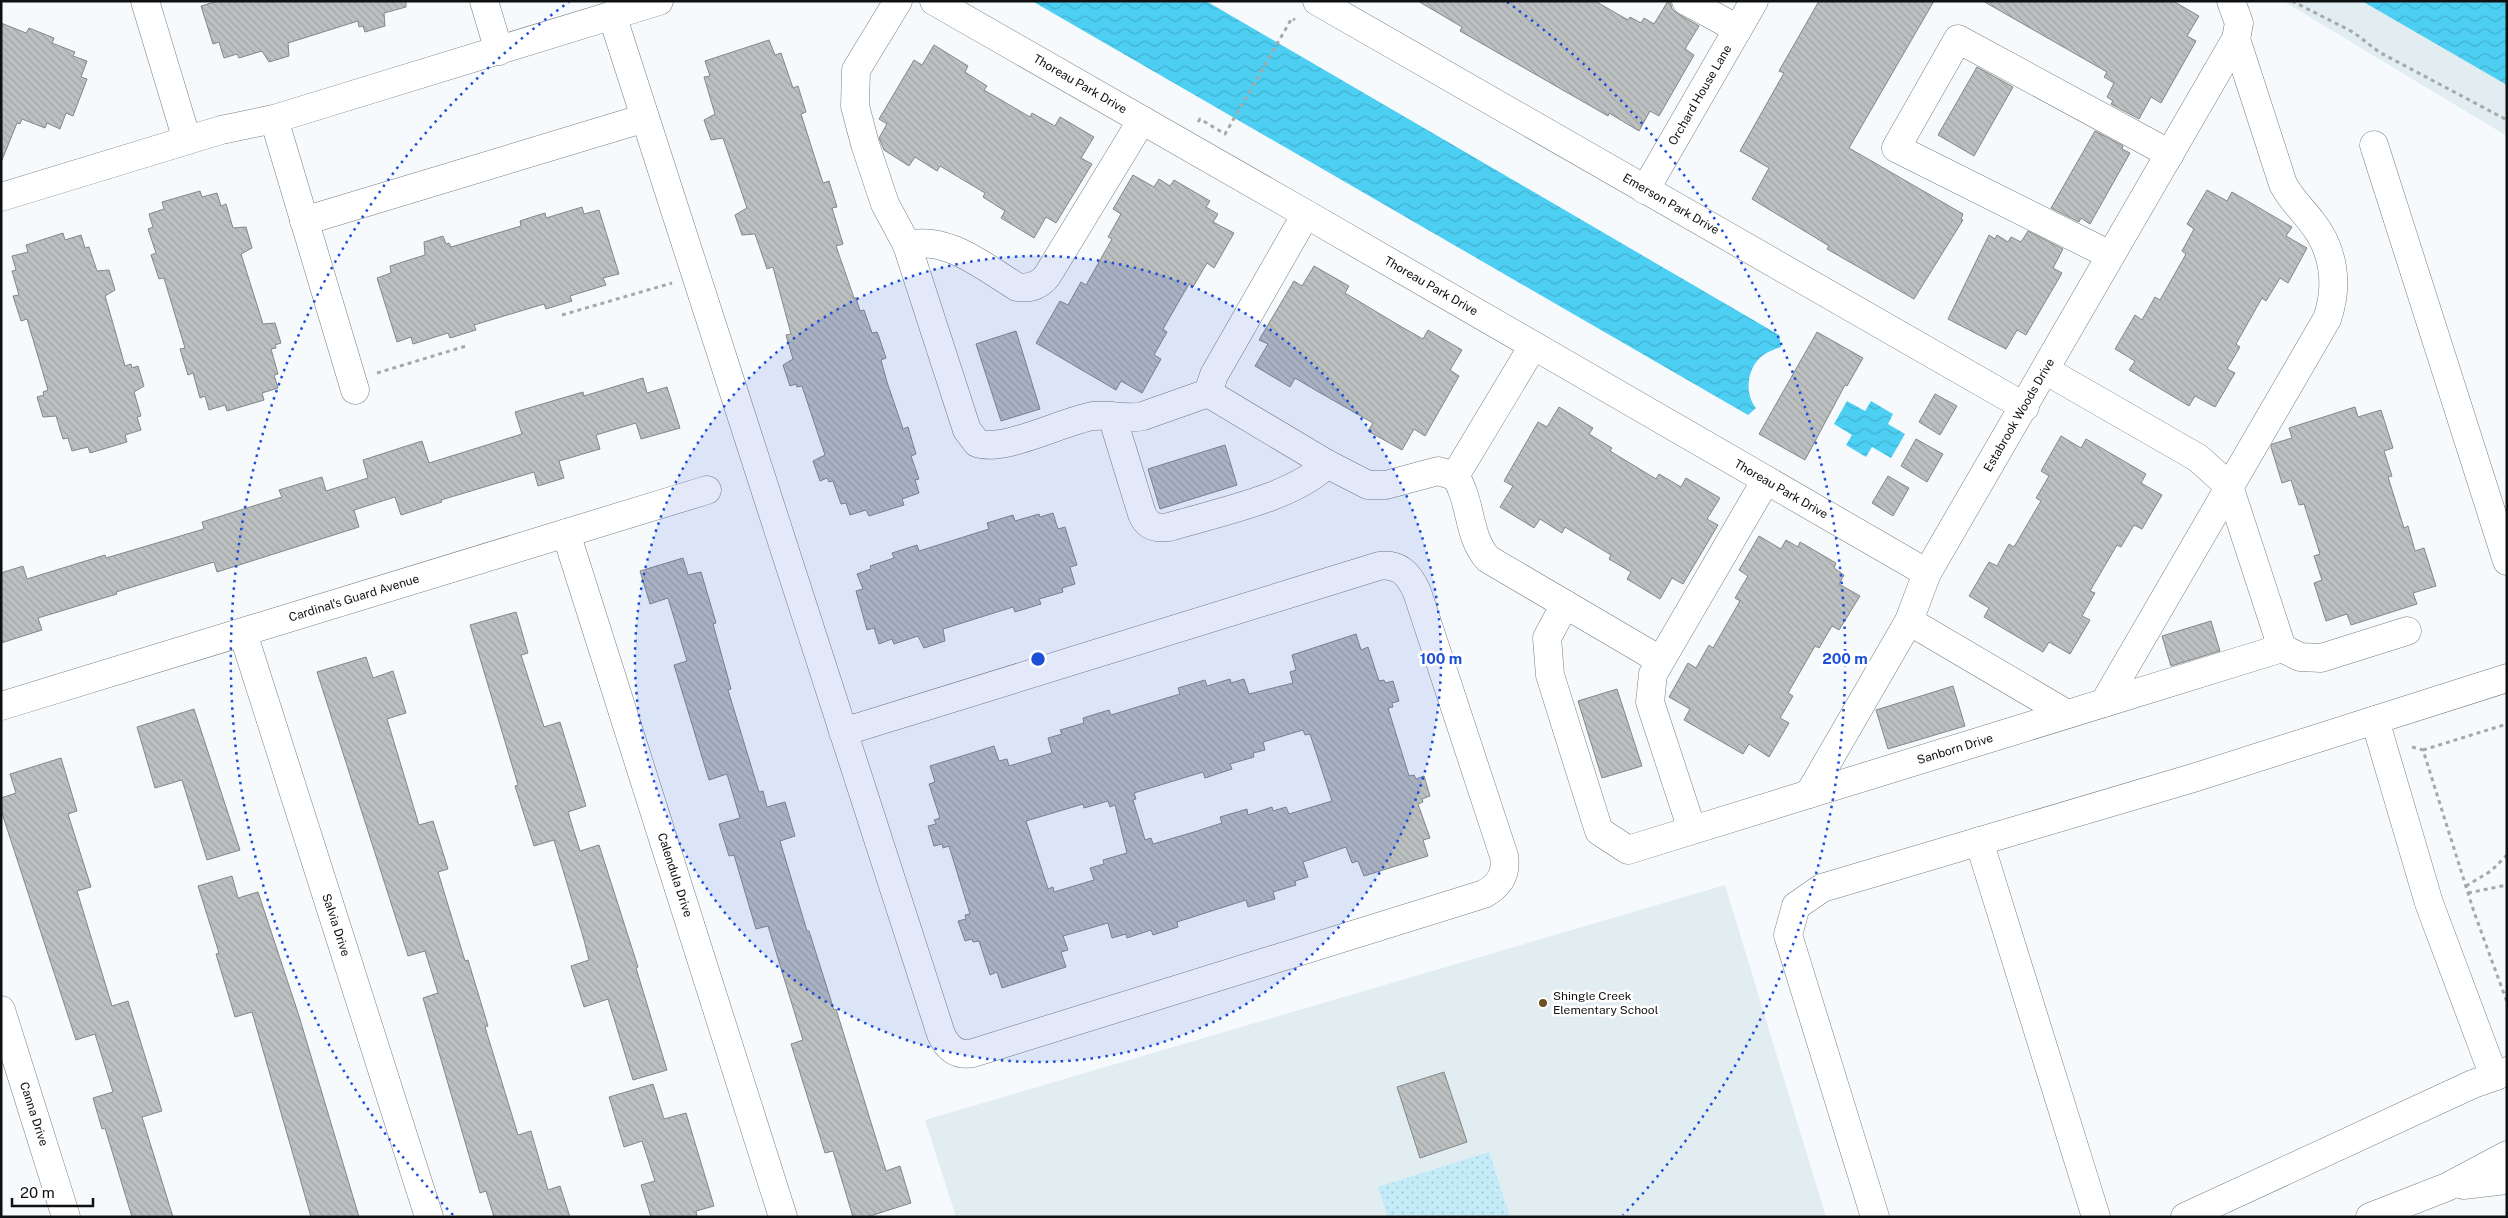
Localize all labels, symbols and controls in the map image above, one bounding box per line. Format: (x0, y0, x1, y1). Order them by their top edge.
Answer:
street label: Orchard House Lane (1666, 42, 1735, 148)
street label: Thoreau Park Drive (1031, 51, 1130, 117)
street label: Emerson Park Drive (1620, 171, 1722, 237)
street label: Thoreau Park Drive (1382, 253, 1481, 319)
street label: Estabrook Woods Drive (1981, 356, 2057, 474)
street label: Thoreau Park Drive (1732, 456, 1831, 522)
street label: Cardinal's Guard Avenue (287, 571, 421, 625)
centre of rings (1029, 650, 1047, 668)
text: 100 m (1420, 650, 1462, 667)
text: 200 m (1822, 650, 1868, 667)
street label: Sanborn Drive (1915, 731, 1995, 767)
street label: Calendula Drive (655, 831, 695, 919)
street label: Salvia Drive (319, 892, 353, 958)
place label: Shingle Creek Elementary School (1553, 989, 1659, 1017)
marker: Shingle Creek Elementary School (1537, 997, 1549, 1009)
street label: Canna Drive (17, 1080, 51, 1148)
scale bar (12, 1176, 94, 1208)
text: 20 m (20, 1184, 55, 1201)

